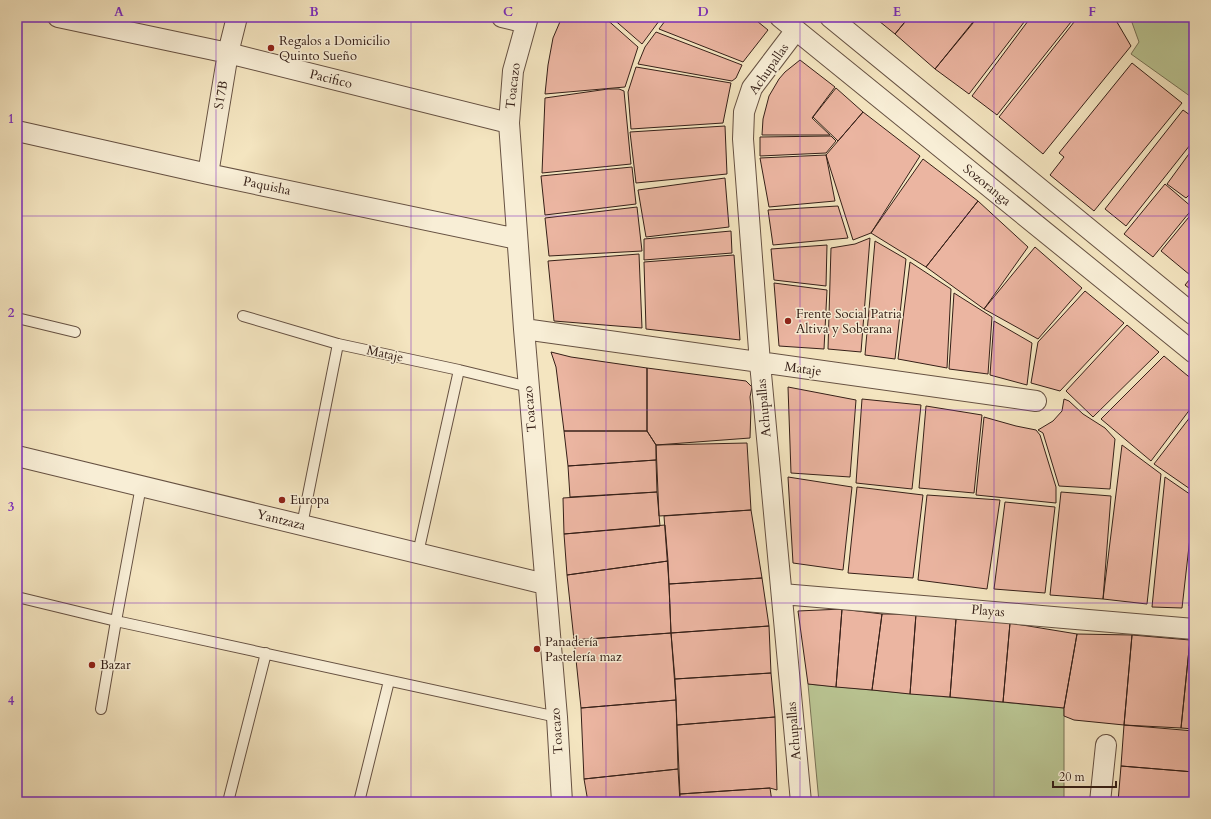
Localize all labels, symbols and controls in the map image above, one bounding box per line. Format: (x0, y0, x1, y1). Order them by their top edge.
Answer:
text: A (114, 3, 124, 21)
text: B (309, 3, 319, 21)
text: C (503, 3, 513, 21)
text: D (697, 3, 709, 21)
text: E (893, 3, 901, 21)
text: F (1088, 3, 1096, 21)
place label: Regalos a Domicilio Quinto Sueño (279, 32, 390, 65)
street label: Achupallas (745, 40, 793, 98)
marker: Regalos a Domicilio Quinto Sueño (266, 43, 276, 53)
street label: Toacazo (501, 62, 525, 110)
street label: Pacifico (308, 65, 354, 93)
street label: S17B (210, 79, 232, 111)
text: 1 (8, 110, 14, 128)
street label: Sozoranga (959, 160, 1015, 210)
street label: Paquisha (242, 172, 293, 200)
text: 2 (8, 304, 15, 322)
place label: Frente Social Patria Altiva y Soberana (796, 305, 902, 338)
marker: Frente Social Patria Altiva y Soberana (783, 316, 793, 326)
street label: Mataje (365, 341, 405, 367)
street label: Mataje (783, 358, 823, 381)
street label: Achupallas (752, 378, 776, 438)
street label: Toacazo (519, 385, 541, 433)
place label: Europa (290, 491, 330, 509)
marker: Europa (277, 495, 287, 505)
text: 3 (8, 498, 15, 516)
street label: Yantzaza (255, 505, 308, 535)
street label: Playas (971, 601, 1005, 621)
place label: Panadería Pastelería maz (545, 633, 622, 666)
marker: Panadería Pastelería maz (532, 644, 542, 654)
place label: Bazar (100, 656, 131, 674)
marker: Bazar (87, 660, 97, 670)
text: 4 (8, 692, 15, 710)
street label: Achupallas (782, 701, 806, 761)
street label: Toacazo (546, 707, 568, 755)
scale bar (1053, 763, 1116, 789)
text: 20 m (1059, 769, 1086, 785)

